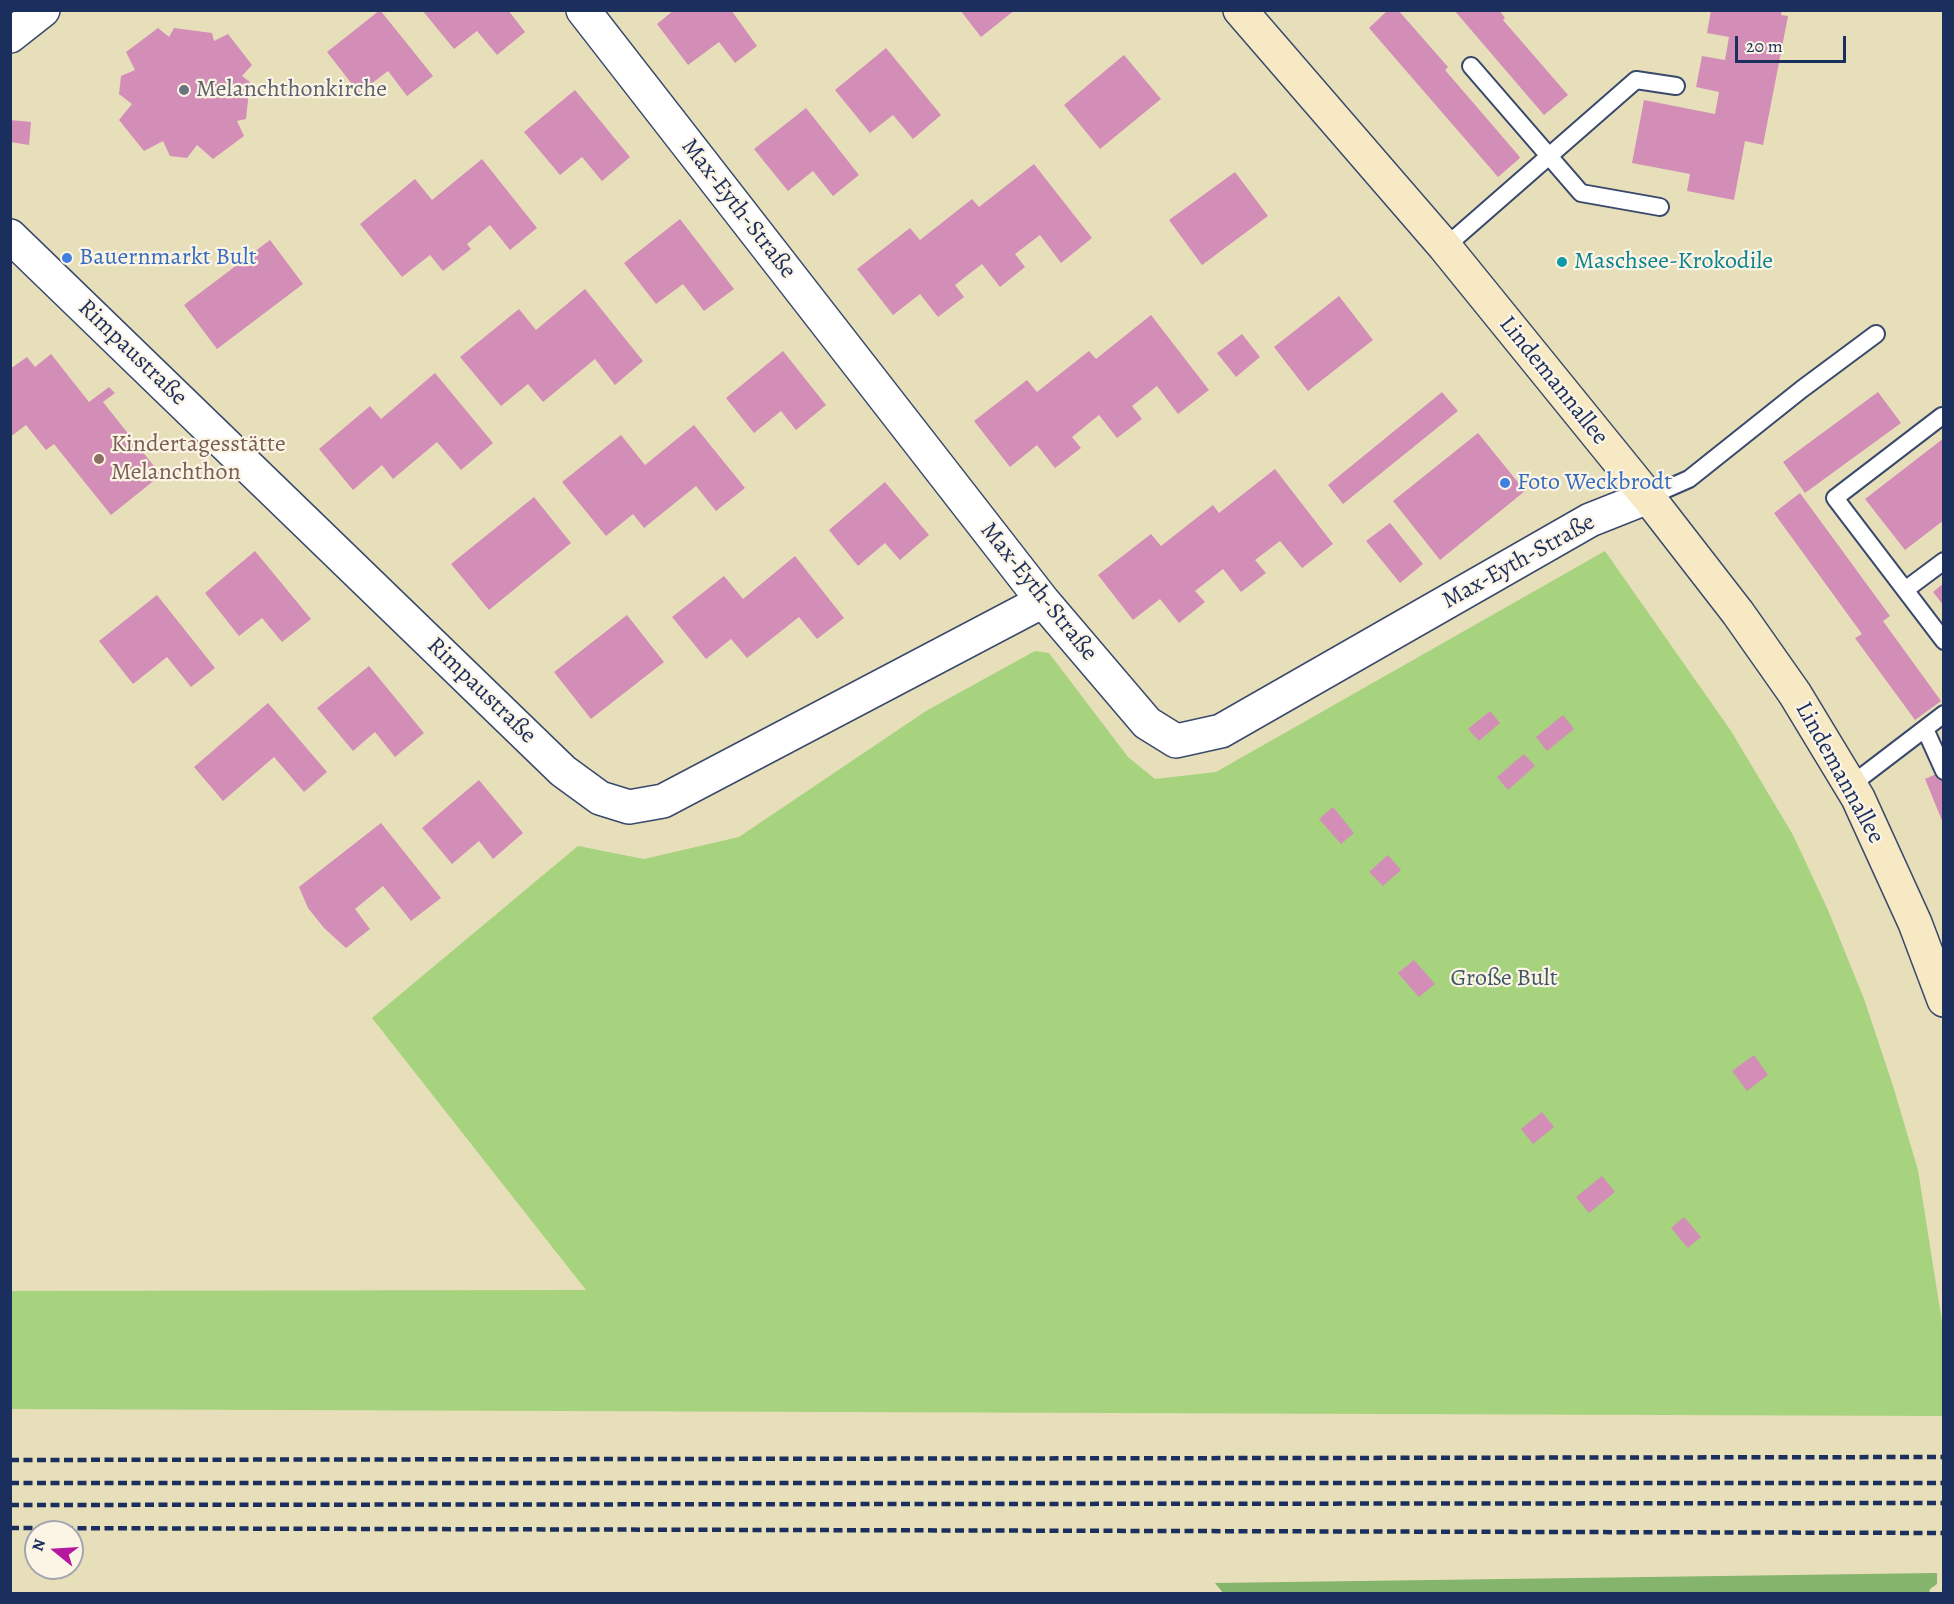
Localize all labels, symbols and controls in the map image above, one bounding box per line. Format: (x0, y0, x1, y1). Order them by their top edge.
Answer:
scale bar (1738, 24, 1849, 62)
text: 20 m (1746, 34, 1783, 58)
place label: Melanchthonkirche (196, 76, 387, 104)
marker: Melanchthonkirche (177, 83, 191, 97)
street label: Max-Eyth-Straße (674, 133, 802, 285)
place label: Bauernmarkt Bult (79, 244, 257, 272)
place label: Maschsee-Krokodile (1574, 248, 1773, 276)
marker: Bauernmarkt Bult (60, 251, 74, 265)
marker: Maschsee-Krokodile (1555, 255, 1569, 269)
street label: Rimpaustraße (71, 294, 193, 412)
street label: Lindemannallee (1492, 311, 1614, 451)
place label: Kindertagesstätte Melanchthon (111, 431, 286, 487)
marker: Kindertagesstätte Melanchthon (92, 452, 106, 466)
place label: Foto Weckbrodt (1517, 469, 1672, 497)
marker: Foto Weckbrodt (1498, 476, 1512, 490)
street label: Max-Eyth-Straße (1438, 508, 1600, 616)
street label: Max-Eyth-Straße (973, 517, 1103, 667)
street label: Rimpaustraße (420, 632, 542, 750)
street label: Lindemannallee (1788, 697, 1890, 849)
park label: Große Bult (1450, 965, 1558, 993)
north arrow (24, 1520, 84, 1580)
text: N (27, 1536, 51, 1554)

